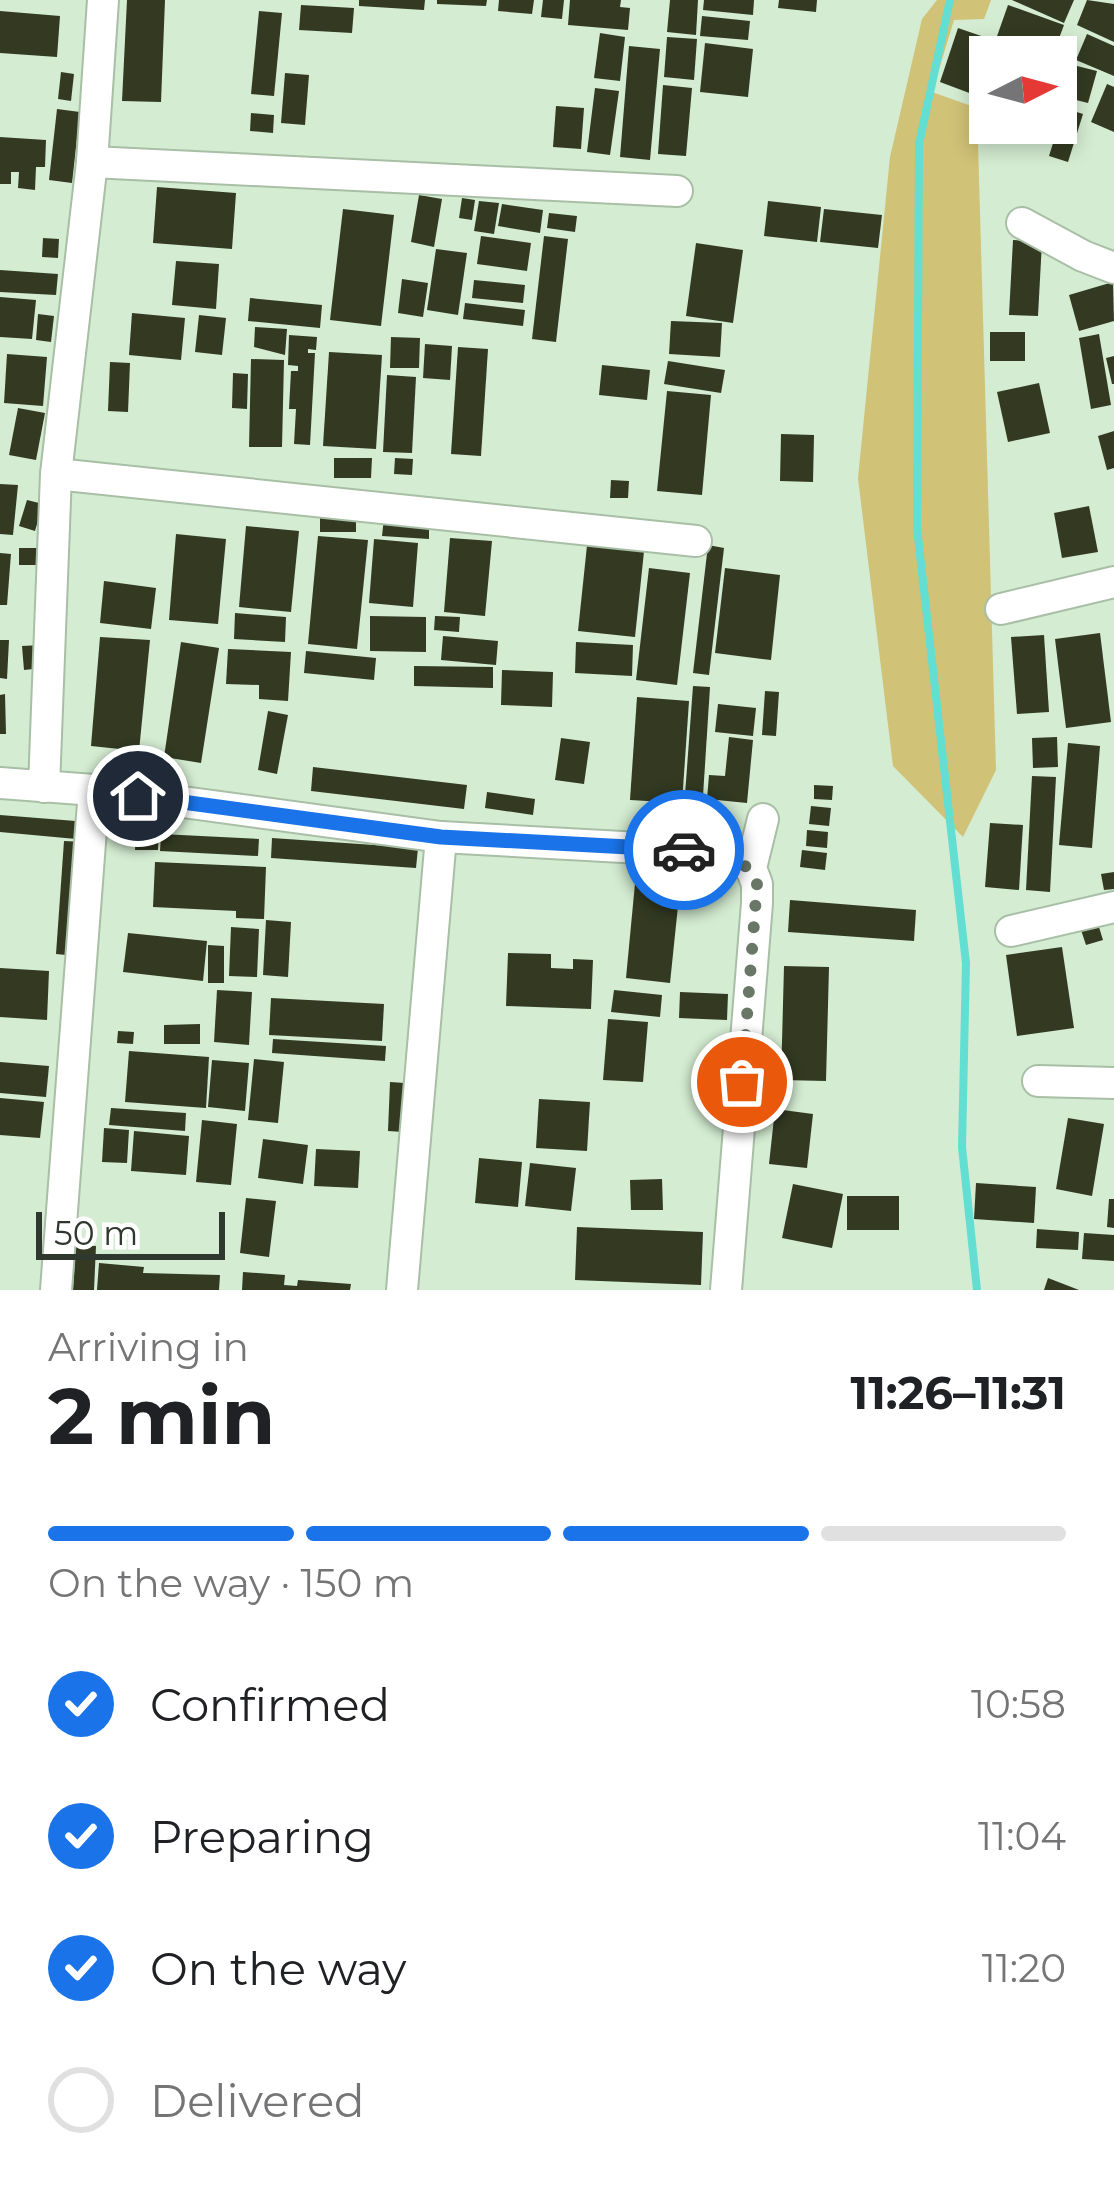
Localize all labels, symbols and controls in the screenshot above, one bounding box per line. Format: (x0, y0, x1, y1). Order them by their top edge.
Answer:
north arrow (969, 36, 1077, 144)
map controls (969, 36, 1077, 144)
pin (87, 745, 189, 847)
icon: home (105, 763, 171, 829)
courier (624, 790, 744, 910)
icon: car (651, 817, 717, 883)
pin (691, 1031, 793, 1133)
icon: bag (709, 1049, 775, 1115)
scale bar (36, 1206, 225, 1259)
text: 50 m (54, 1213, 138, 1253)
text: Arriving in (48, 1323, 249, 1371)
text: 11:26–11:31 (851, 1365, 1066, 1420)
text: 2 min (48, 1368, 275, 1464)
text: On the way · 150 m (48, 1559, 414, 1607)
icon: check (48, 1671, 114, 1737)
text: Confirmed (150, 1677, 390, 1732)
text: 10:58 (971, 1680, 1066, 1728)
icon: check (48, 1803, 114, 1869)
text: Preparing (150, 1809, 374, 1864)
text: 11:04 (978, 1812, 1066, 1860)
icon: check (48, 1935, 114, 2001)
text: On the way (150, 1941, 406, 1996)
text: 11:20 (982, 1944, 1066, 1992)
text: Delivered (150, 2073, 365, 2128)

